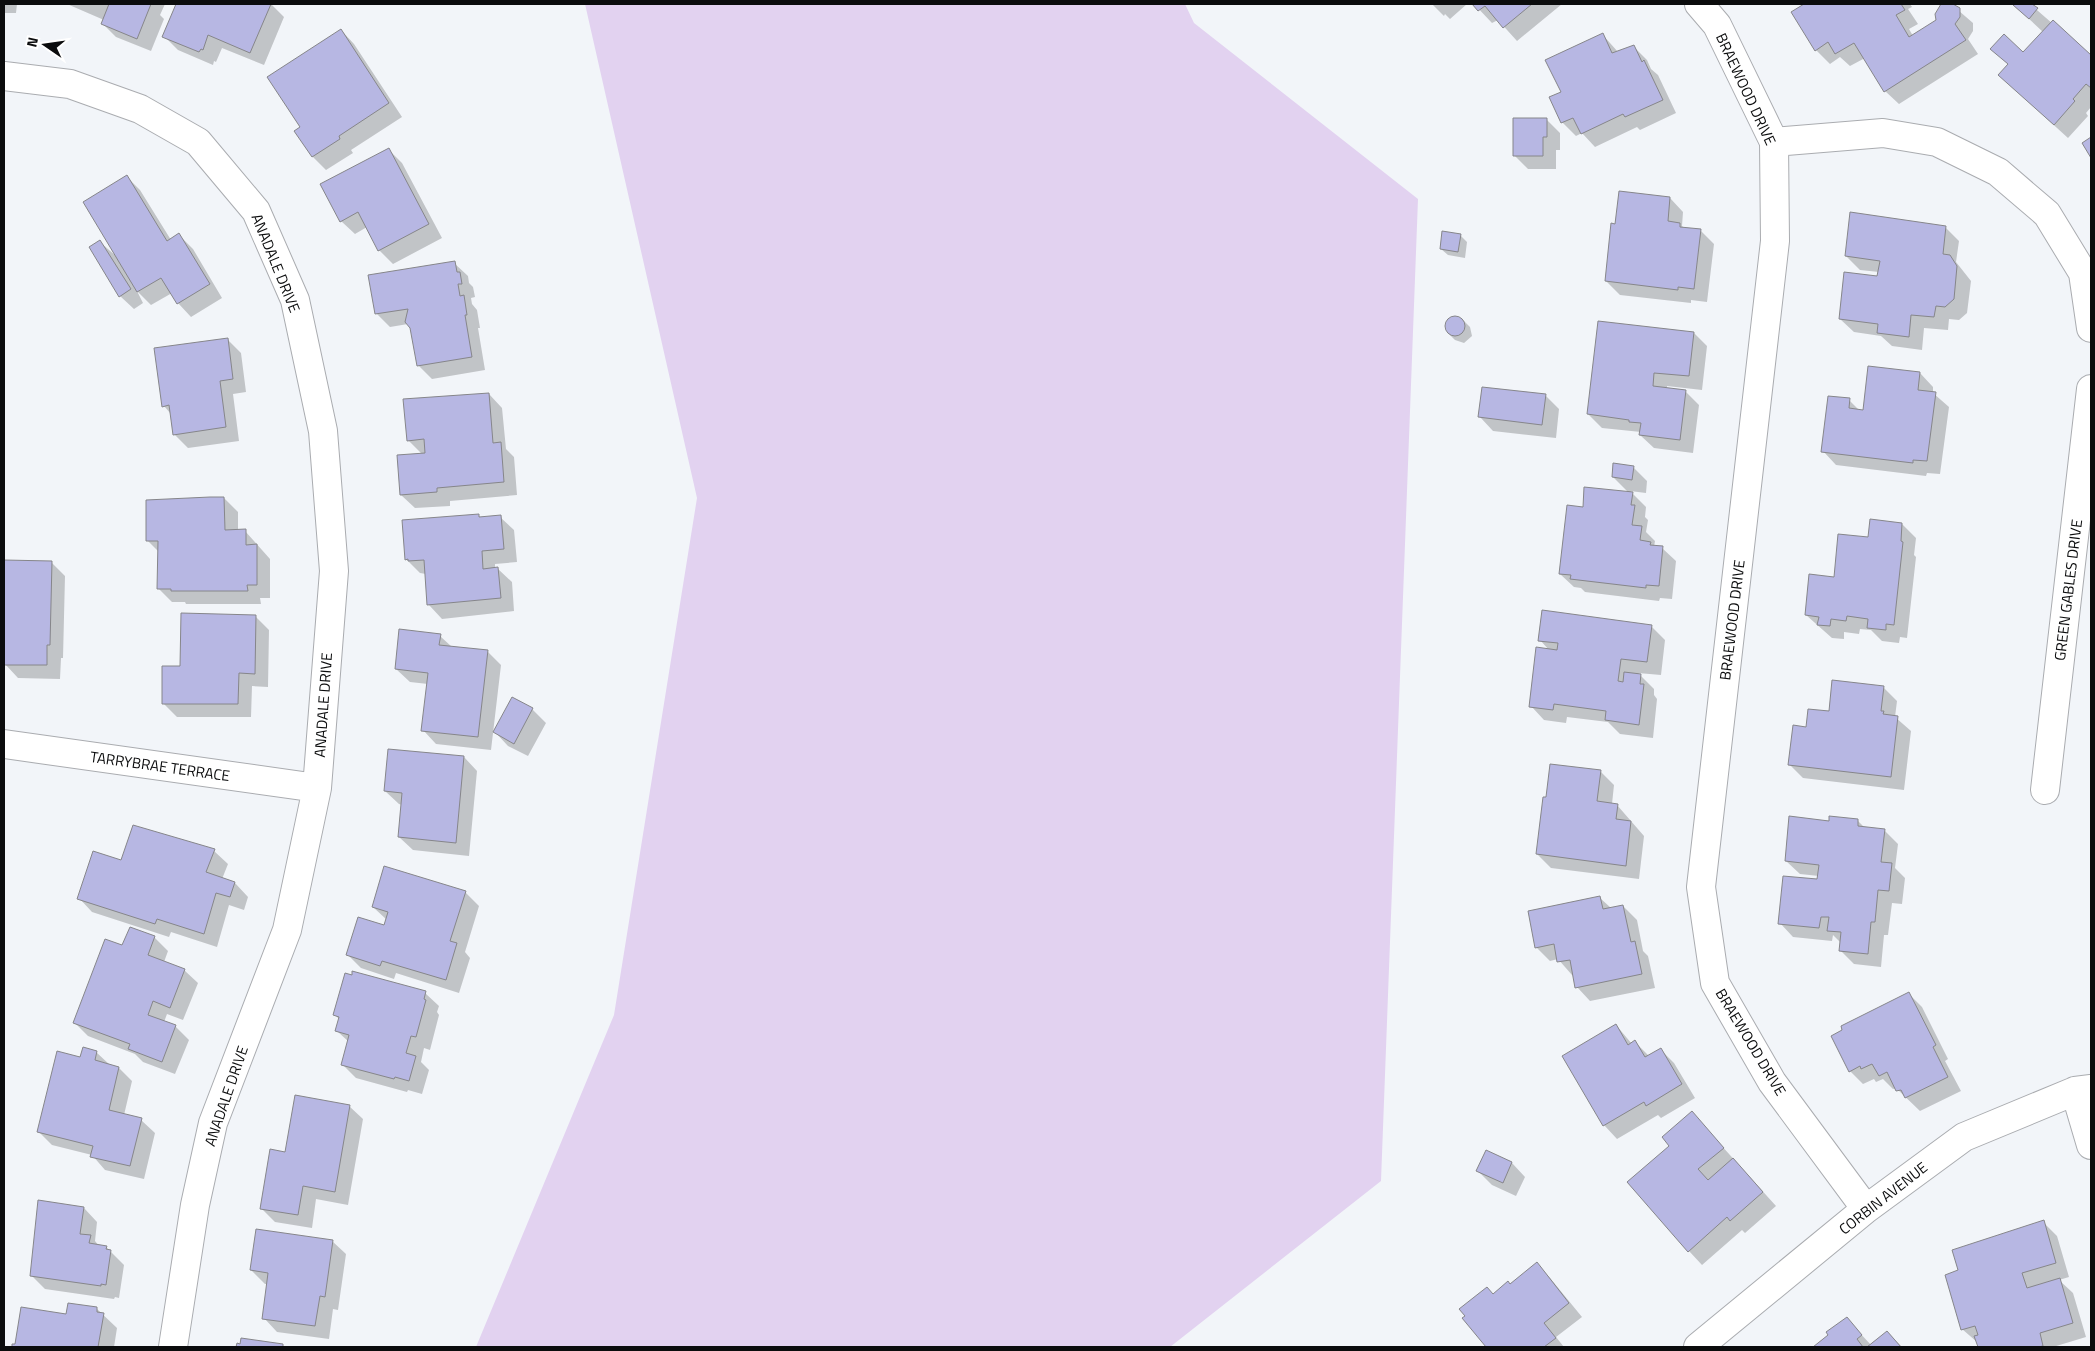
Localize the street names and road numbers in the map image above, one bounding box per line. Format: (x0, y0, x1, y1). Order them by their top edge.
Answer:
street label: BRAEWOOD DRIVE (1710, 29, 1782, 149)
street label: ANADALE DRIVE (246, 210, 306, 316)
street label: GREEN GABLES DRIVE (2048, 518, 2088, 662)
street label: BRAEWOOD DRIVE (1713, 558, 1751, 682)
street label: ANADALE DRIVE (308, 652, 338, 758)
street label: TARRYBRAE TERRACE (89, 745, 231, 787)
street label: BRAEWOOD DRIVE (1710, 984, 1792, 1100)
street label: ANADALE DRIVE (198, 1043, 254, 1149)
street label: CORBIN AVENUE (1834, 1156, 1932, 1240)

